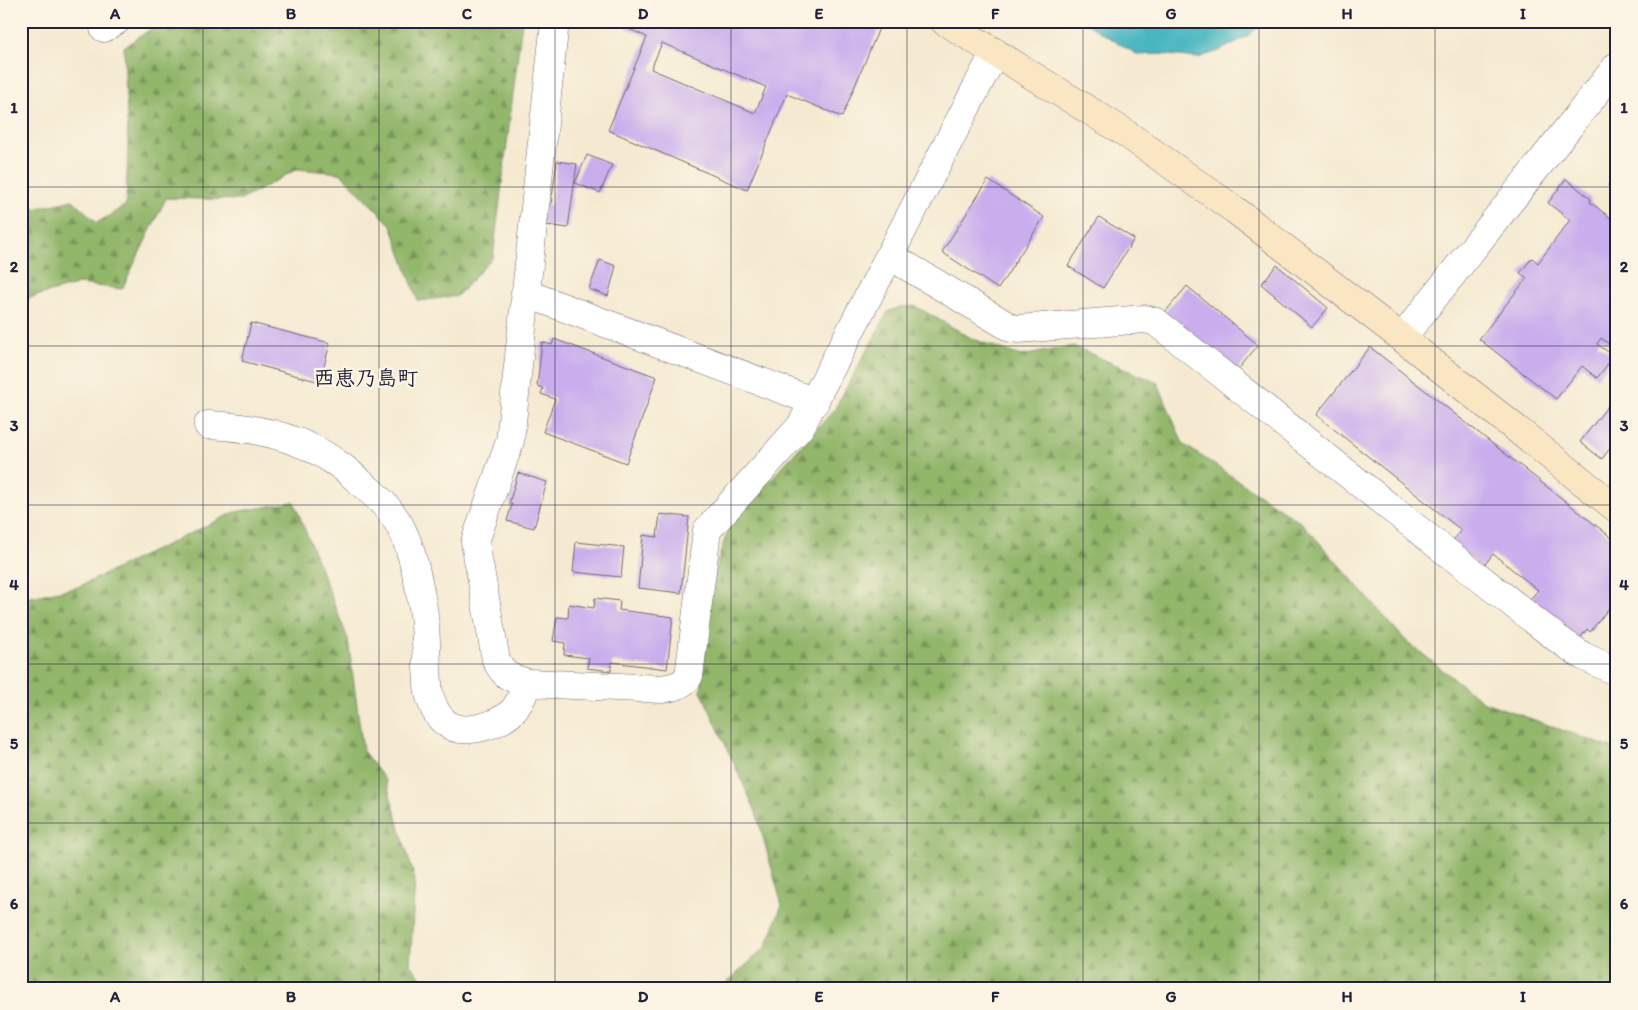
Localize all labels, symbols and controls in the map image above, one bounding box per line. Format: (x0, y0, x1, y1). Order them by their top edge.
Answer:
text: A (109, 4, 121, 23)
text: B (286, 4, 297, 23)
text: C (462, 4, 473, 23)
text: D (638, 4, 649, 23)
text: E (815, 4, 824, 23)
text: F (991, 4, 1000, 23)
text: G (1165, 4, 1177, 23)
text: H (1341, 4, 1353, 23)
text: I (1520, 4, 1526, 23)
text: 1 (10, 98, 18, 117)
text: 1 (1620, 98, 1628, 117)
text: 2 (10, 257, 19, 276)
text: 2 (1620, 257, 1629, 276)
district label: 西恵乃島町 (314, 365, 419, 390)
text: 3 (10, 416, 19, 435)
text: 3 (1620, 416, 1629, 435)
text: 4 (9, 575, 19, 594)
text: 4 (1619, 575, 1629, 594)
text: 5 (10, 734, 19, 753)
text: 5 (1620, 734, 1629, 753)
text: 6 (10, 894, 19, 913)
text: 6 (1620, 894, 1629, 913)
text: A (109, 987, 121, 1006)
text: B (286, 987, 297, 1006)
text: C (462, 987, 473, 1006)
text: D (638, 987, 649, 1006)
text: E (815, 987, 824, 1006)
text: F (991, 987, 1000, 1006)
text: G (1165, 987, 1177, 1006)
text: H (1341, 987, 1353, 1006)
text: I (1520, 987, 1526, 1006)

